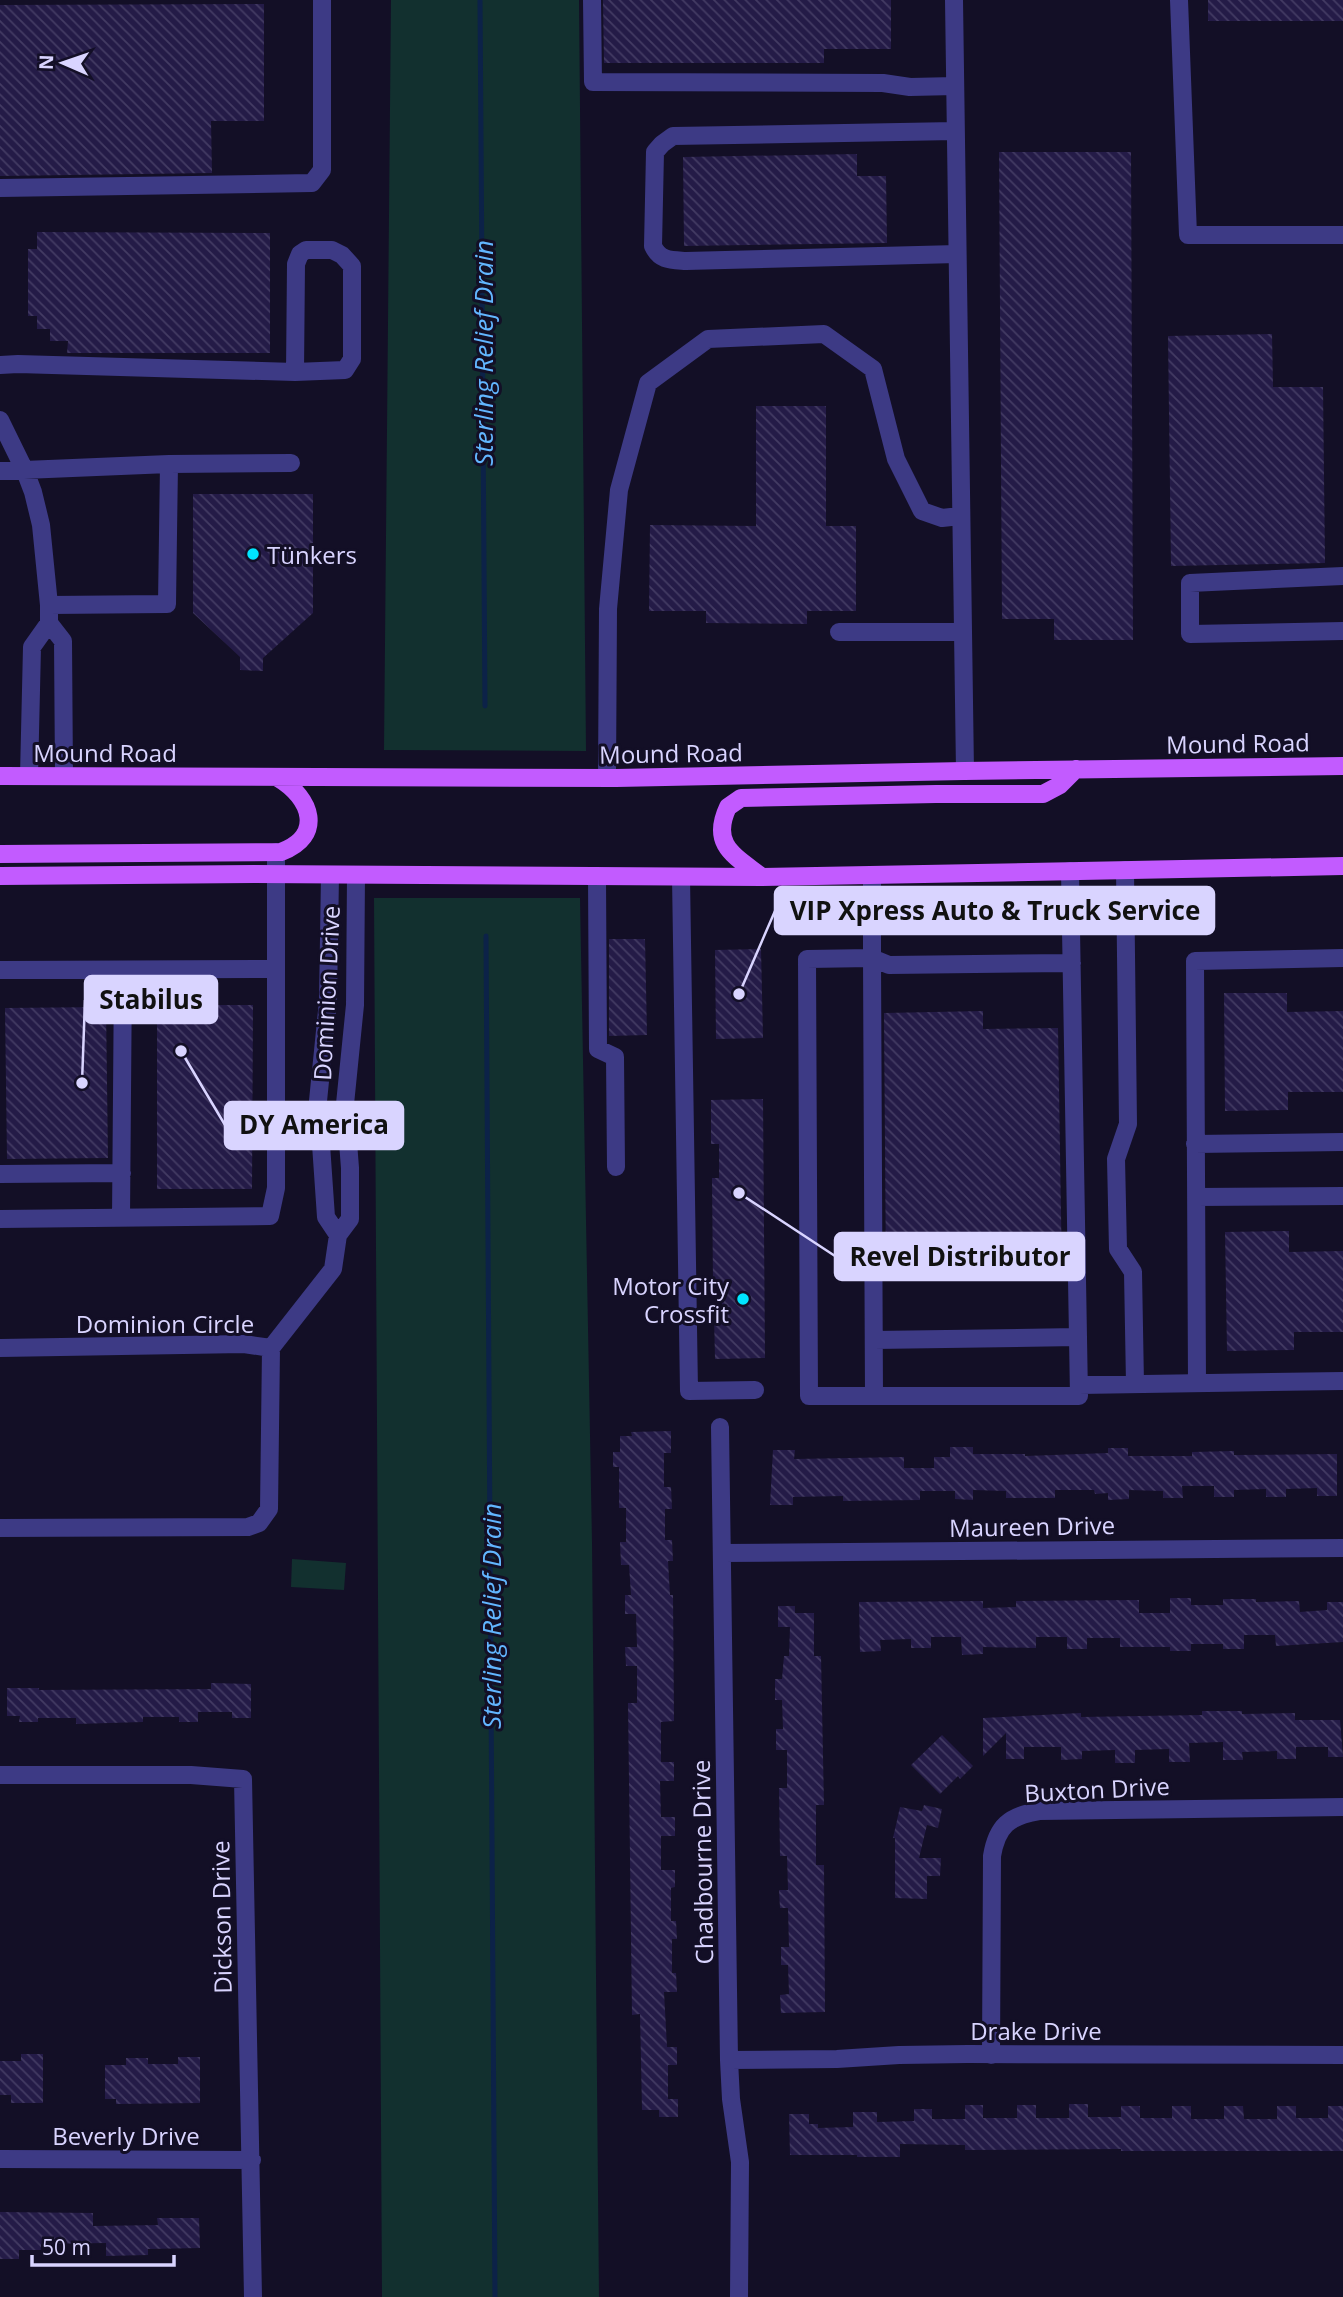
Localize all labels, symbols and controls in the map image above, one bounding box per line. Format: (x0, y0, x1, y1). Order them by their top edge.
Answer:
north arrow (28, 28, 98, 98)
text: N (33, 54, 59, 71)
water label: Sterling Relief Drain (465, 240, 501, 466)
place label: Tünkers (267, 538, 357, 571)
marker: Tünkers (245, 546, 261, 562)
street label: Mound Road (1166, 725, 1310, 761)
street label: Mound Road (599, 735, 743, 771)
street label: Mound Road (33, 736, 177, 769)
callout: VIP Xpress Auto & Truck Service (775, 887, 1214, 934)
text: VIP Xpress Auto & Truck Service (790, 892, 1200, 928)
street label: Dominion Drive (305, 905, 347, 1081)
callout: Stabilus (85, 976, 217, 1023)
text: Stabilus (99, 981, 203, 1017)
callout: DY America (225, 1102, 403, 1149)
text: DY America (239, 1106, 389, 1142)
callout: Revel Distributor (835, 1233, 1084, 1280)
text: Revel Distributor (849, 1238, 1071, 1274)
place label: Motor City Crossfit (612, 1269, 730, 1330)
marker: Motor City Crossfit (735, 1291, 751, 1307)
street label: Dominion Circle (76, 1307, 254, 1340)
water label: Sterling Relief Drain (473, 1503, 509, 1729)
street label: Maureen Drive (949, 1508, 1115, 1544)
street label: Chadbourne Drive (684, 1759, 720, 1965)
street label: Buxton Drive (1023, 1769, 1171, 1809)
street label: Dickson Drive (203, 1840, 239, 1994)
street label: Drake Drive (970, 2014, 1102, 2047)
street label: Beverly Drive (52, 2119, 200, 2152)
scale bar (32, 2224, 173, 2268)
text: 50 m (42, 2233, 91, 2261)

